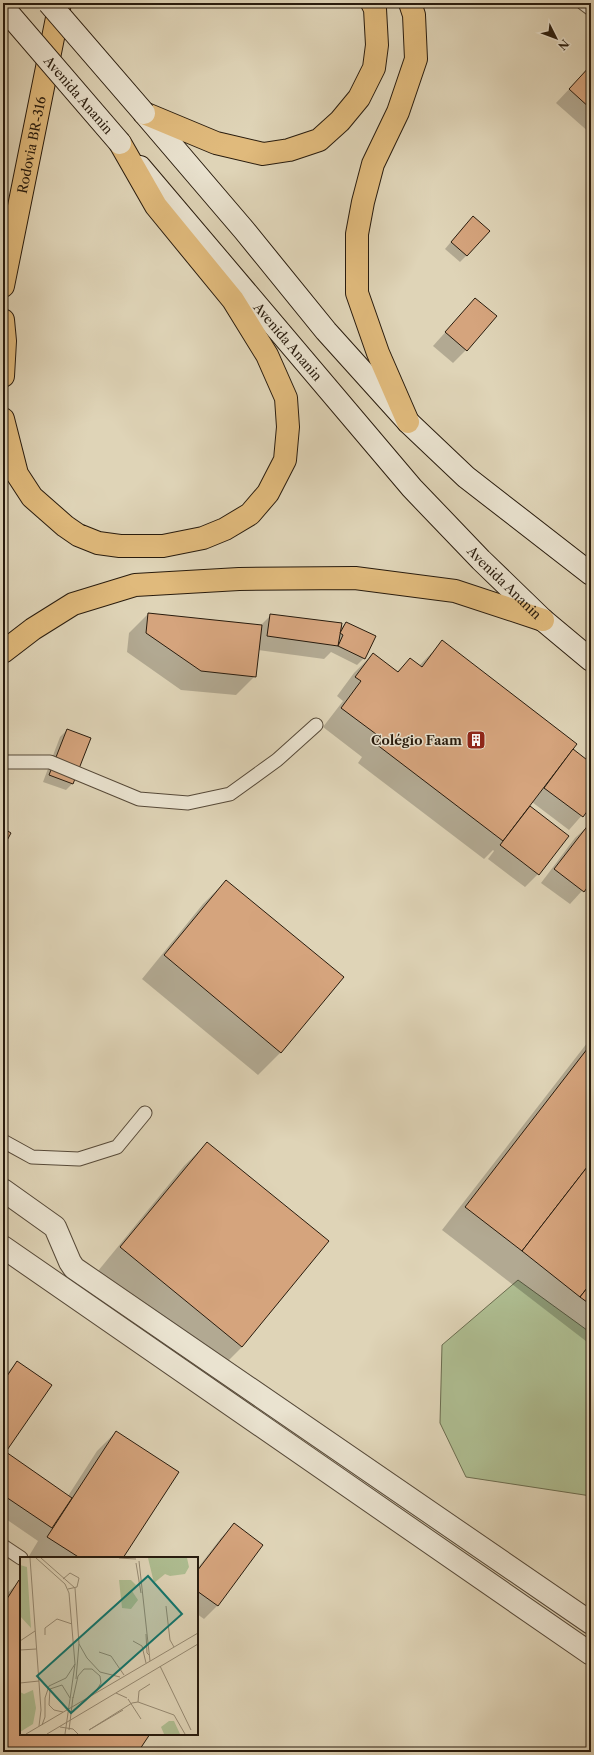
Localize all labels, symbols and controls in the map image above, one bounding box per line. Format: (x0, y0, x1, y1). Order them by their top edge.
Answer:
north arrow (536, 18, 576, 58)
text: N (555, 36, 572, 53)
street label: Avenida Ananin (40, 52, 116, 137)
street label: Rodovia BR-316 (14, 94, 49, 195)
street label: Avenida Ananin (250, 299, 326, 384)
street label: Avenida Ananin (463, 542, 545, 622)
building icon: Colégio Faam (465, 729, 487, 751)
place label: Colégio Faam (371, 732, 462, 748)
inset map (20, 1557, 198, 1735)

